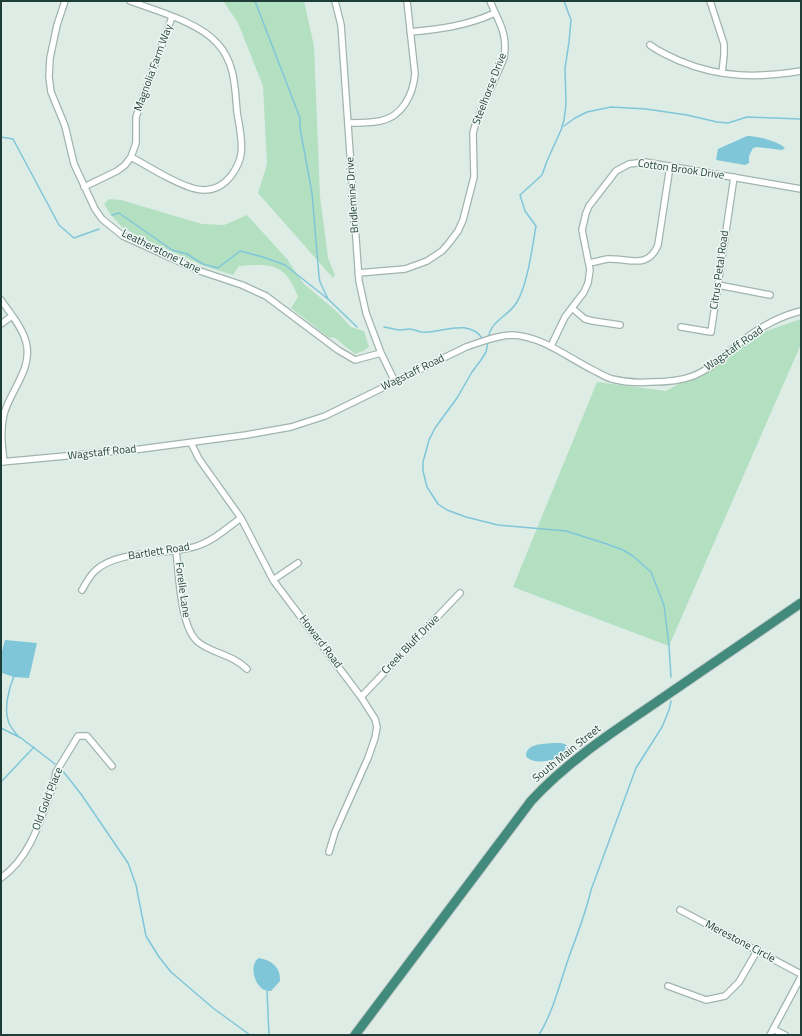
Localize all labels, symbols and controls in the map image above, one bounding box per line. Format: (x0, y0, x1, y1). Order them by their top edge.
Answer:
street label: Magnolia Farm Way (132, 23, 176, 113)
street label: Steelhorse Drive (470, 51, 510, 127)
street label: Bridlemine Drive (344, 156, 362, 234)
street label: Cotton Brook Drive (637, 157, 725, 183)
street label: Leatherstone Lane (119, 227, 203, 277)
street label: Citrus Petal Road (708, 230, 732, 310)
street label: Wagstaff Road (702, 324, 766, 374)
street label: Wagstaff Road (379, 352, 447, 394)
street label: Wagstaff Road (67, 443, 137, 463)
street label: Bartlett Road (127, 541, 191, 563)
street label: Forelle Lane (172, 561, 192, 619)
street label: Howard Road (296, 613, 344, 671)
street label: Creek Bluff Drive (379, 613, 443, 677)
street label: South Main Street (530, 723, 604, 785)
street label: Old Gold Place (30, 766, 66, 832)
street label: Merestone Circle (703, 918, 777, 966)

